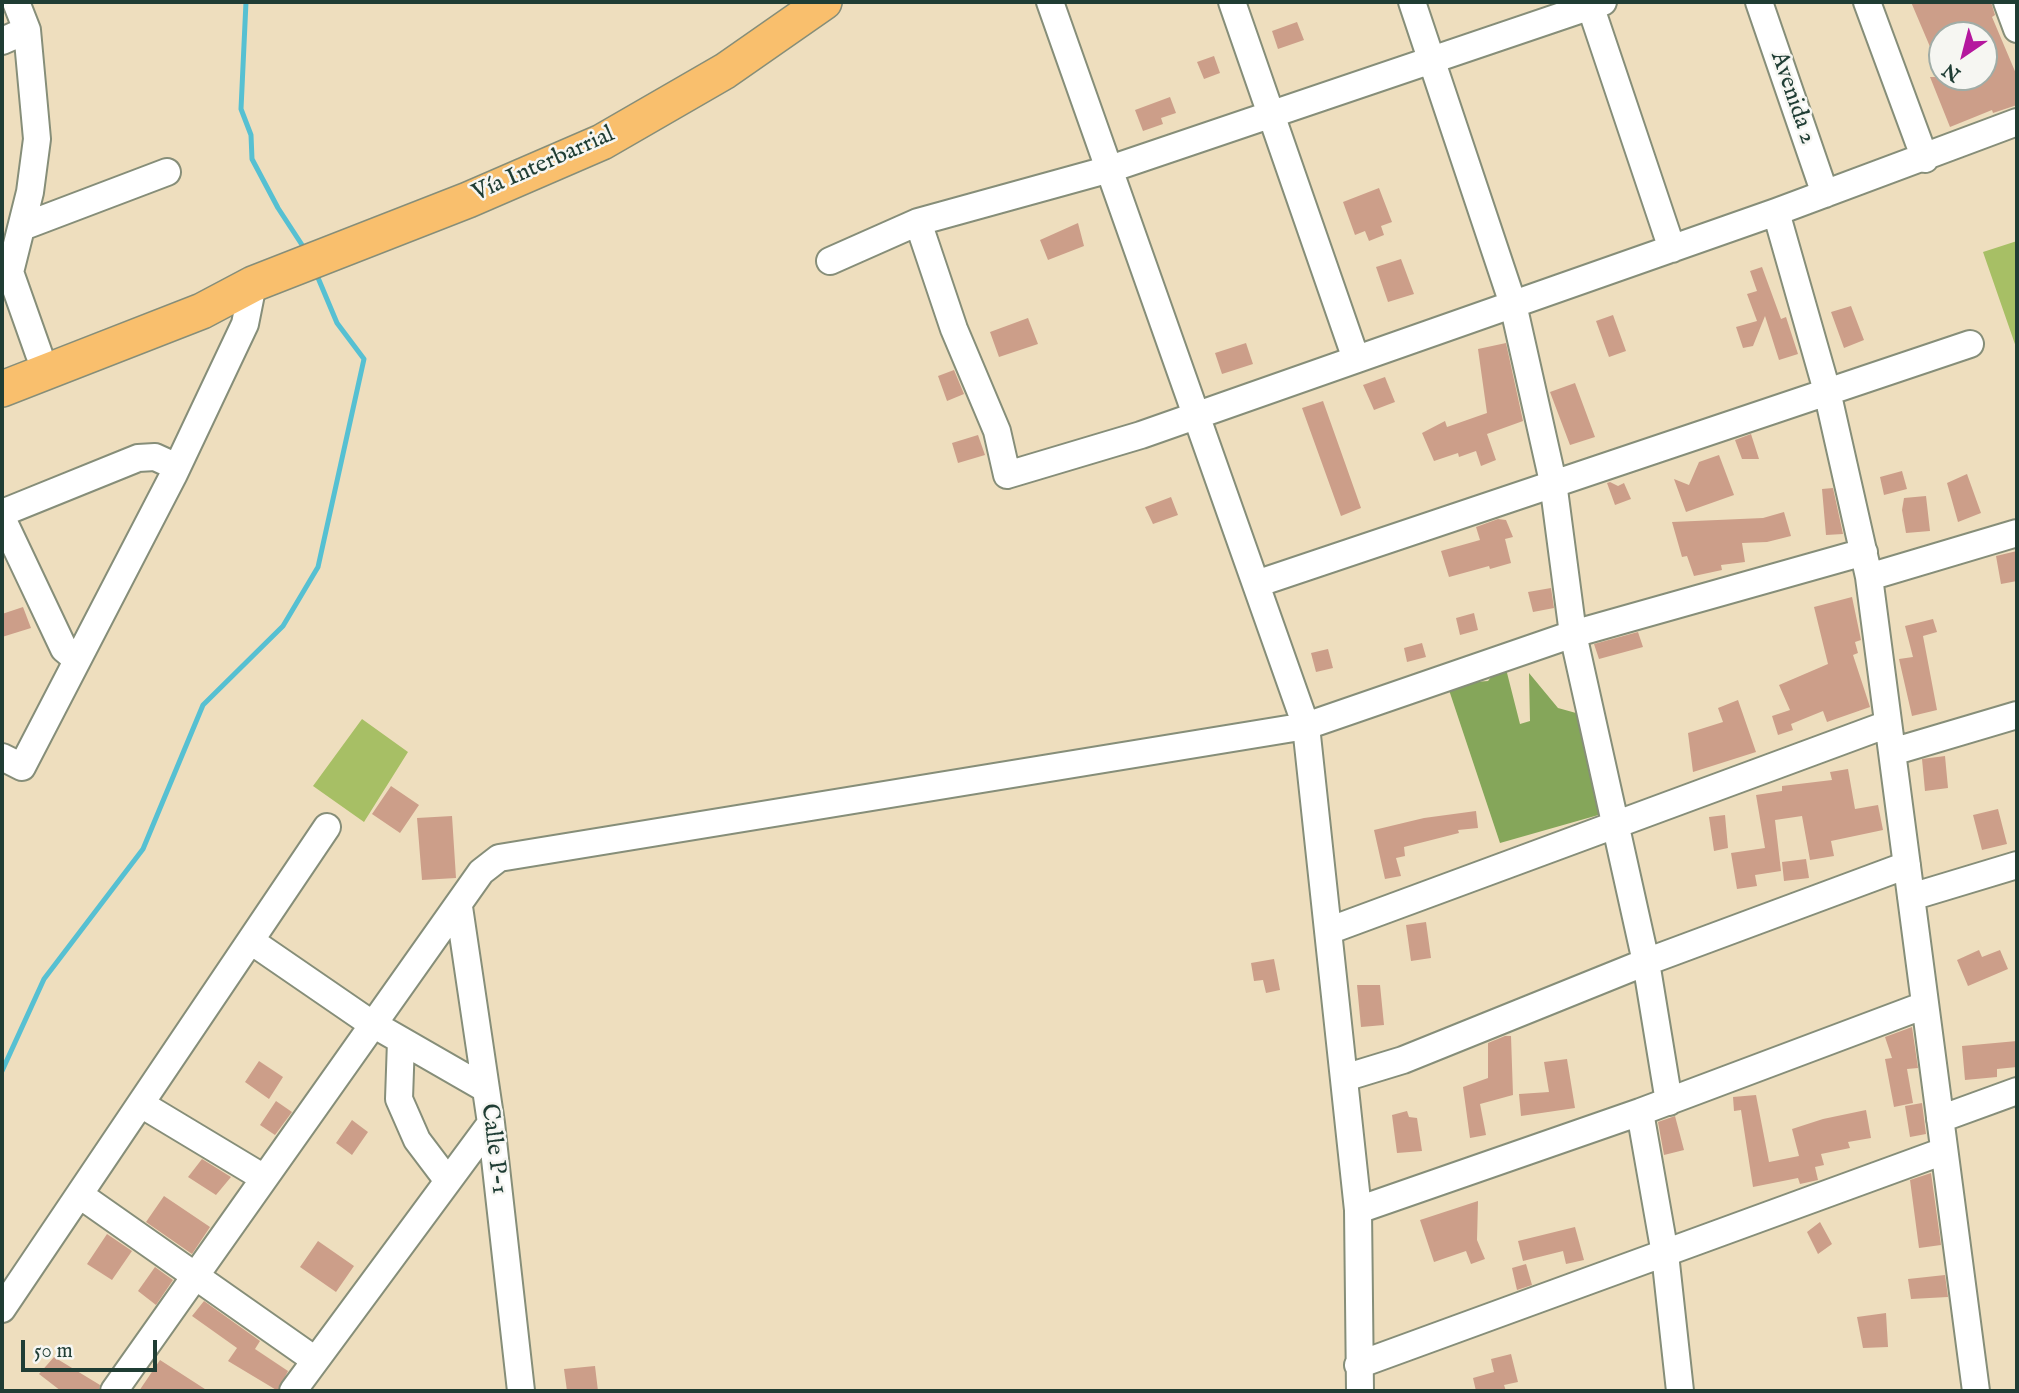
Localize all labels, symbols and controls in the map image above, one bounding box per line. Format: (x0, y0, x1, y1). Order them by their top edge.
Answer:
north arrow (1928, 21, 1998, 91)
street label: Avenida 2 (1763, 48, 1821, 148)
text: N (1938, 57, 1966, 86)
street label: Vía Interbarrial (469, 121, 619, 209)
street label: Calle P-1 (473, 1102, 513, 1196)
scale bar (24, 1326, 161, 1370)
text: 50 m (34, 1338, 73, 1365)

